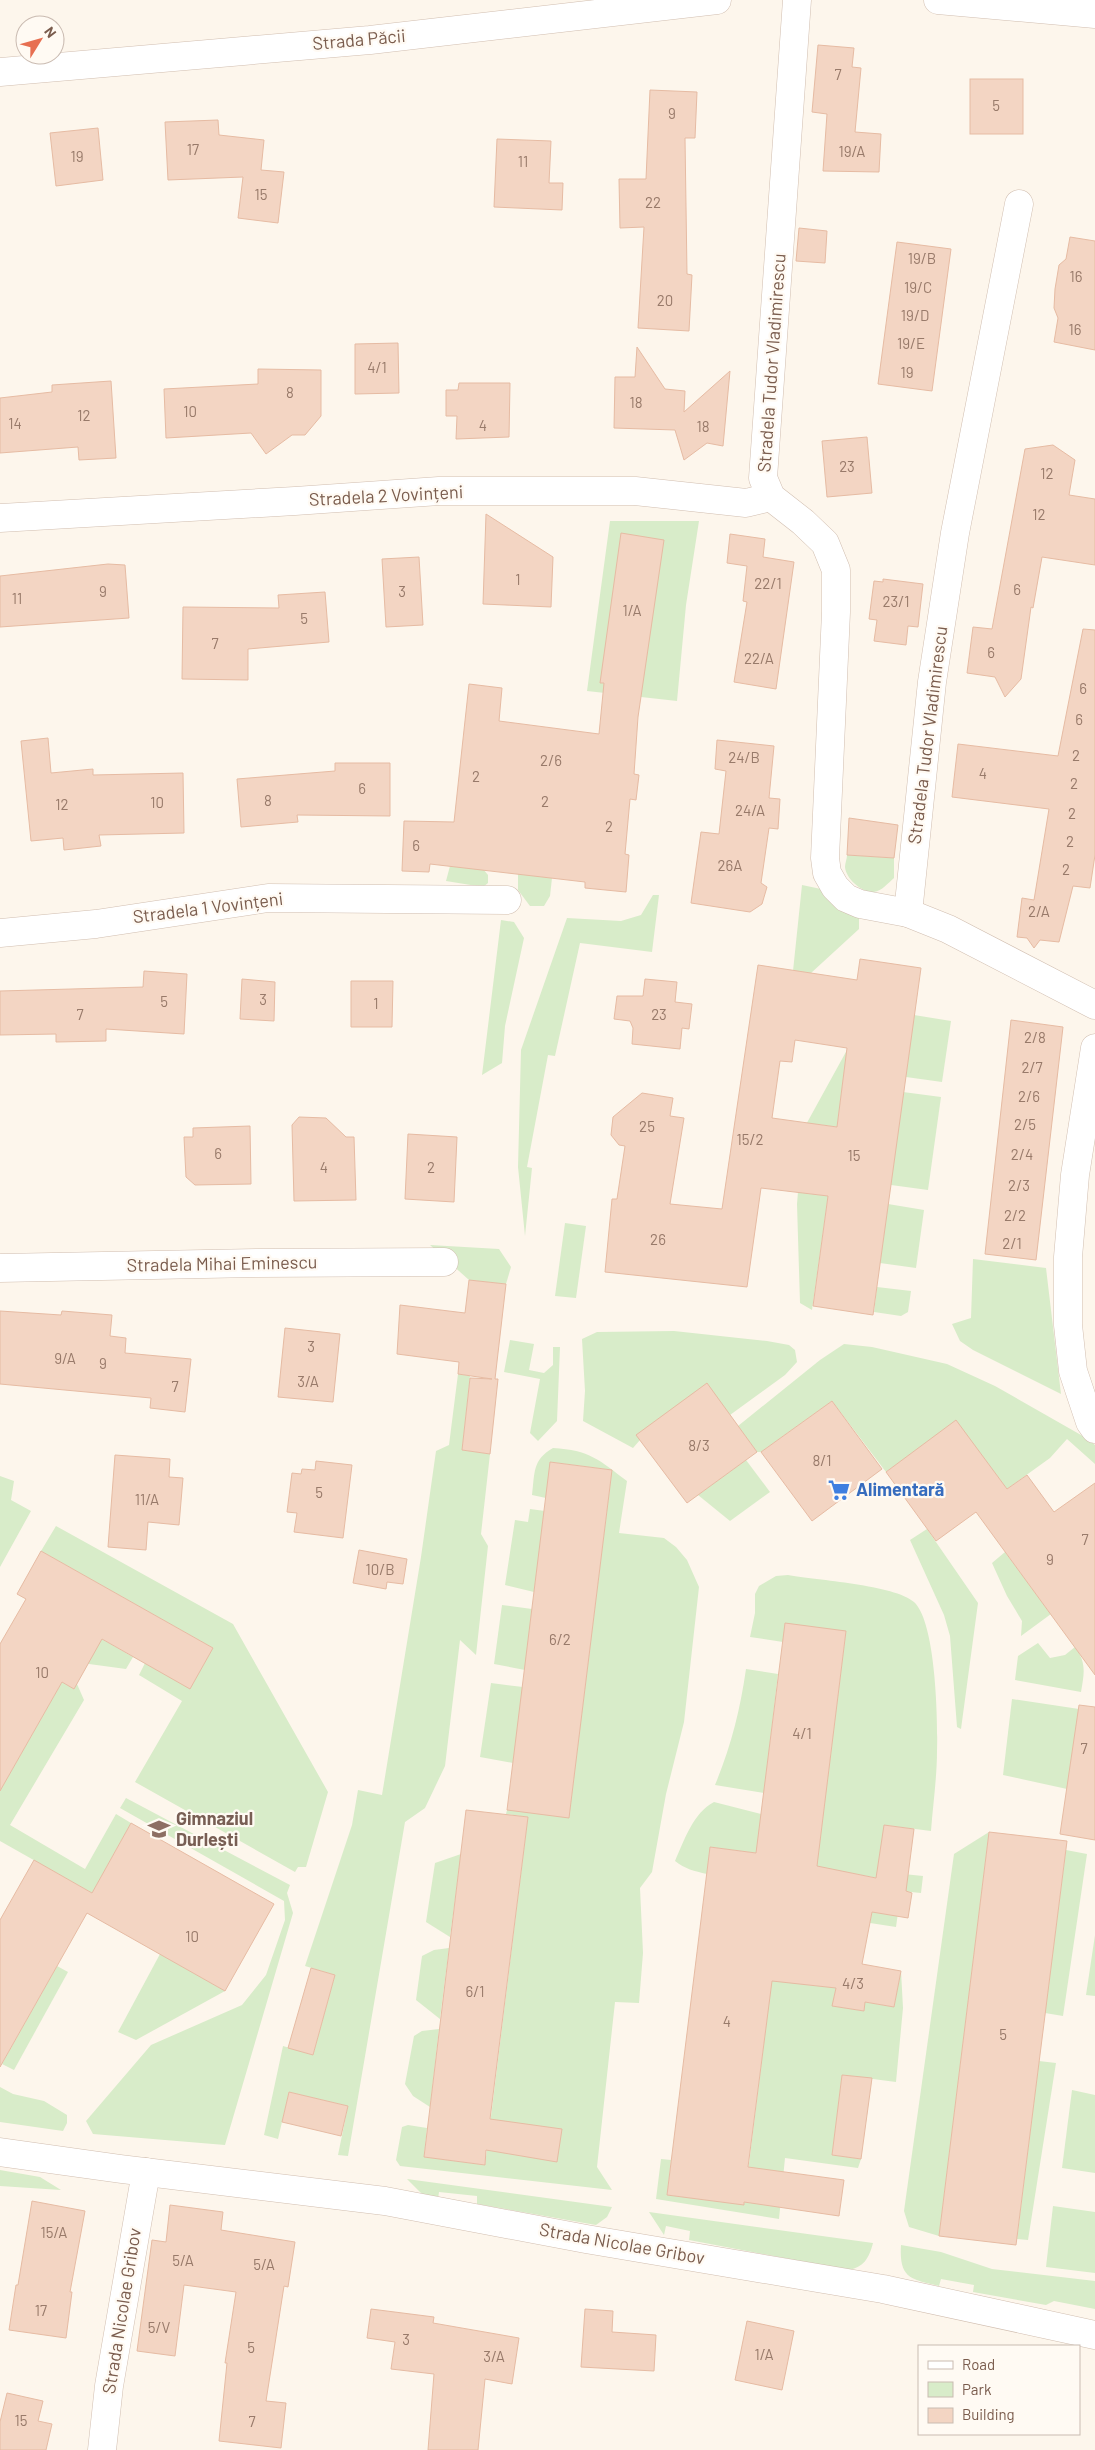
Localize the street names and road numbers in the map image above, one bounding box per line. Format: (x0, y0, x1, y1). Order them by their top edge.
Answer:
street label: Strada Păcii (311, 24, 406, 54)
street label: Stradela Tudor Vladimirescu (752, 253, 790, 473)
street label: Stradela 2 Vovințeni (308, 480, 464, 510)
street label: Stradela Tudor Vladimirescu (903, 625, 951, 845)
street label: Stradela 1 Vovințeni (131, 887, 284, 927)
street label: Stradela Mihai Eminescu (126, 1250, 318, 1276)
street label: Strada Nicolae Gribov (538, 2218, 707, 2268)
street label: Strada Nicolae Gribov (97, 2226, 145, 2395)

